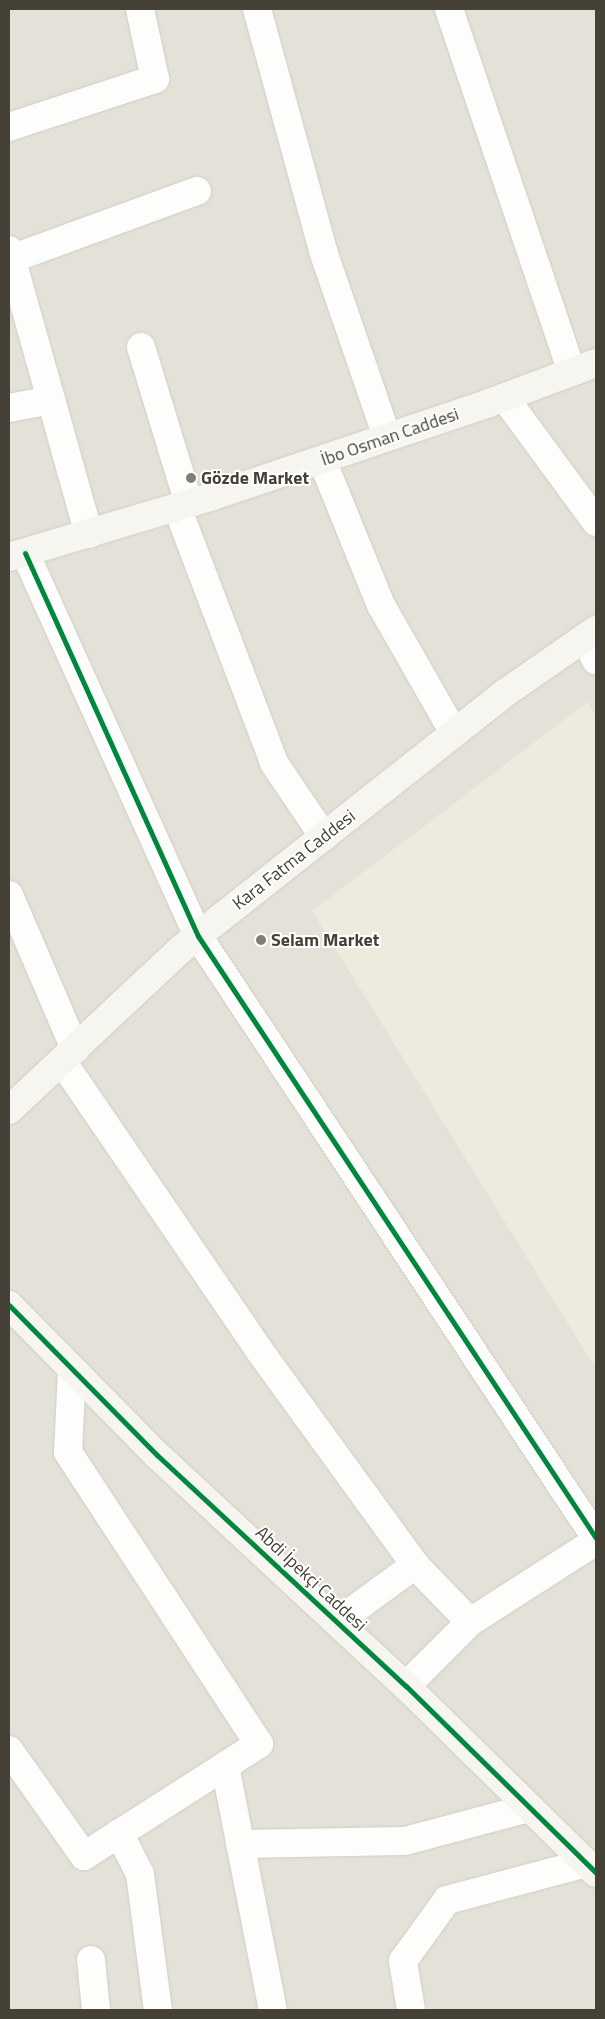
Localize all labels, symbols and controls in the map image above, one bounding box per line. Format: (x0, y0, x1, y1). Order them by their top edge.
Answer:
street label: İbo Osman Caddesi (318, 403, 462, 471)
place label: Gözde Market (201, 467, 309, 489)
marker: Gözde Market (185, 472, 197, 484)
street label: Kara Fatma Caddesi (228, 805, 360, 915)
place label: Selam Market (271, 929, 379, 951)
marker: Selam Market (255, 934, 267, 946)
street label: Abdi İpekçi Caddesi (251, 1522, 371, 1636)

